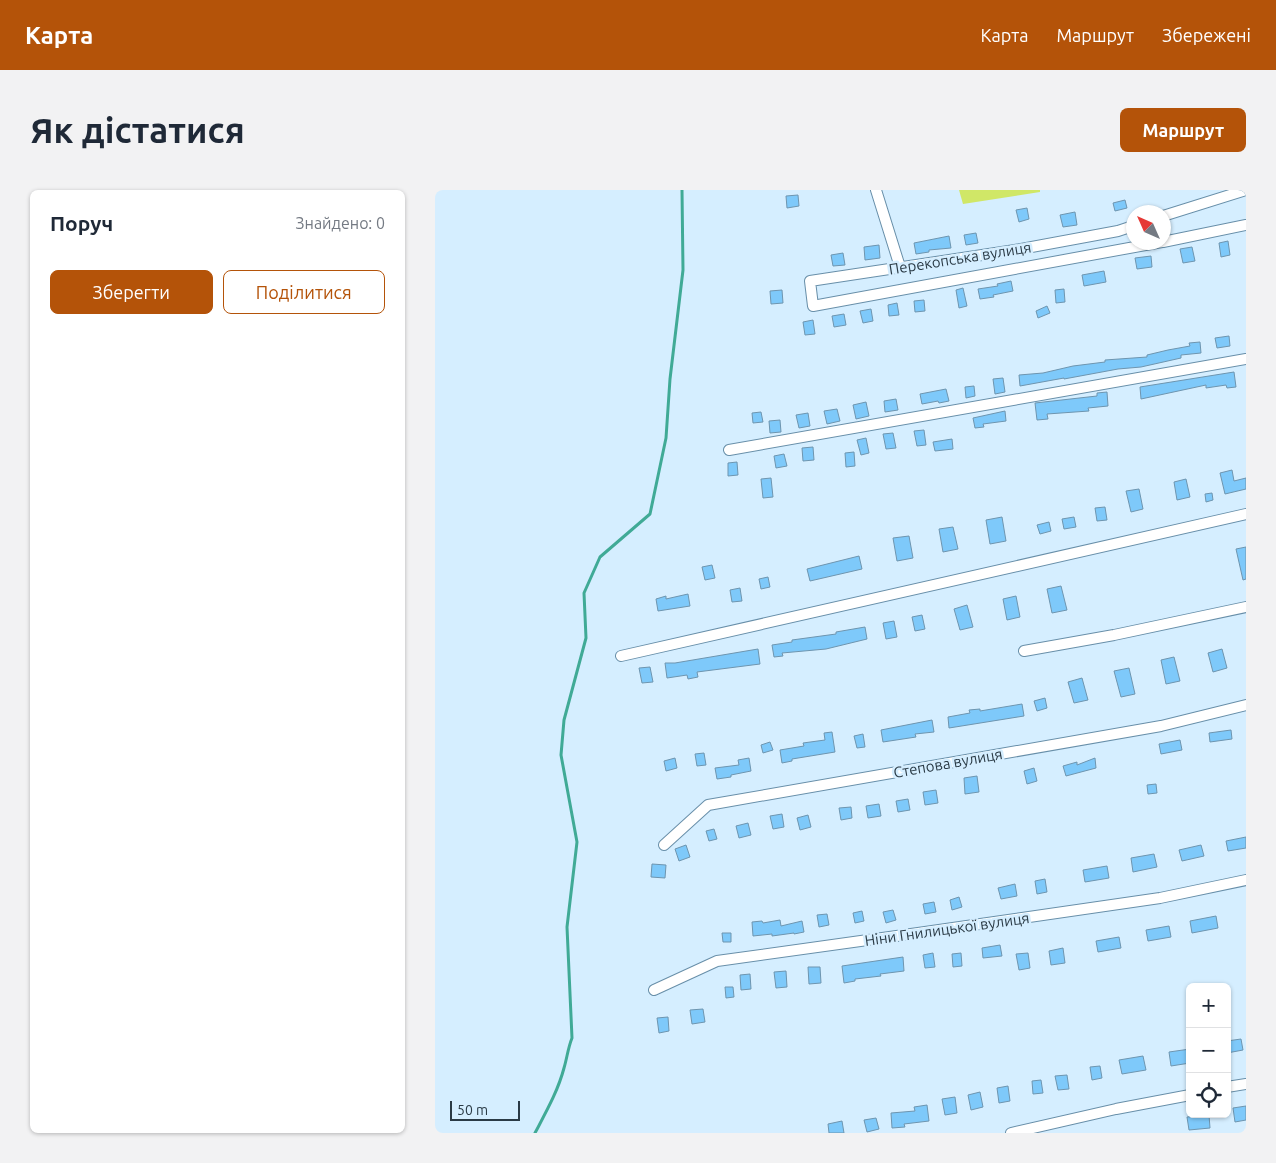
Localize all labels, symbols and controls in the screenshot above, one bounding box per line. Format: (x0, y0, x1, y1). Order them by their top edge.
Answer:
text: Карта (25, 22, 93, 49)
text: Карта (980, 25, 1028, 45)
text: Маршрут (1056, 25, 1134, 45)
text: Збережені (1162, 25, 1251, 45)
button: Маршрут (1120, 108, 1246, 152)
text: Як дістатися (30, 110, 245, 150)
north arrow (1126, 205, 1171, 250)
text: Поруч (50, 211, 113, 235)
text: Знайдено: 0 (296, 214, 385, 232)
street label: Перекопська вулиця (888, 238, 1032, 278)
button: Зберегти (50, 270, 213, 314)
button: Поділитися (223, 270, 385, 314)
street label: Степова вулиця (892, 745, 1004, 781)
street label: Ніни Гнилицької вулиця (864, 909, 1030, 949)
map controls (1186, 983, 1231, 1118)
button: + (1186, 983, 1231, 1028)
button: − (1186, 1028, 1231, 1073)
button: locate (1186, 1073, 1231, 1118)
scale bar (450, 1098, 520, 1121)
text: 50 m (457, 1102, 488, 1118)

